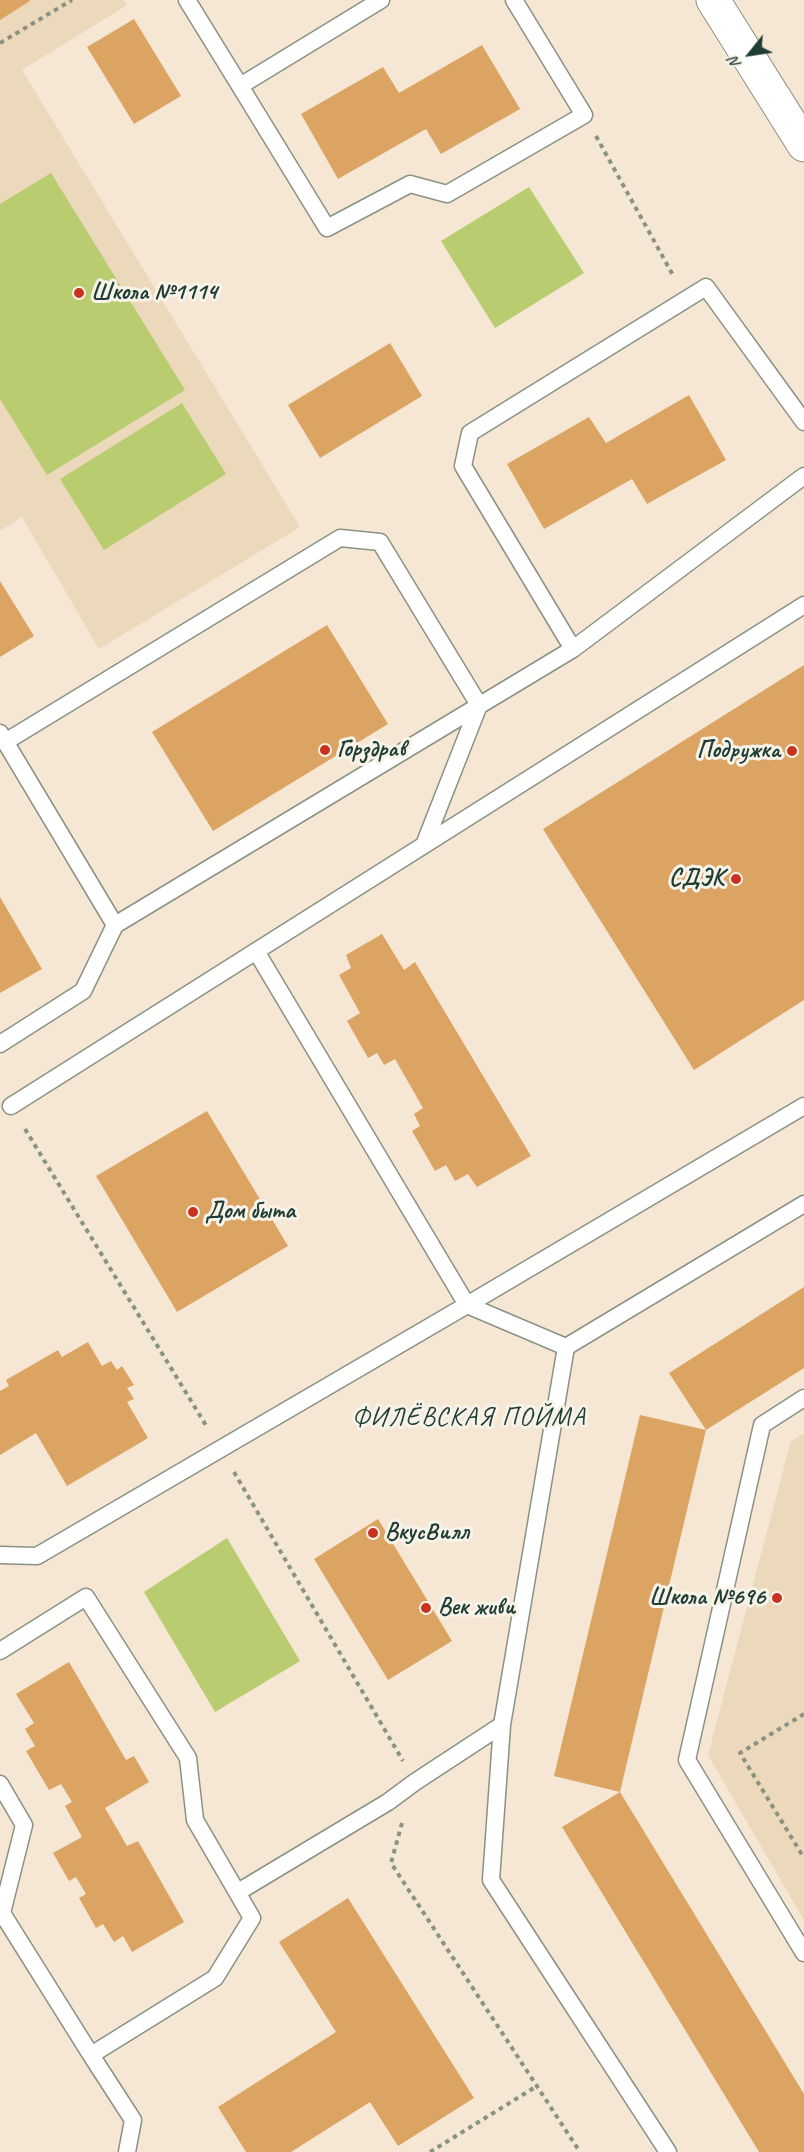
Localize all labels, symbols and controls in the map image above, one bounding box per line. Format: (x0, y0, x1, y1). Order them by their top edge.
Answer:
north arrow (720, 24, 780, 84)
text: N (723, 54, 746, 72)
place label: Школа №1114 (91, 279, 217, 307)
marker: Школа №1114 (72, 286, 86, 300)
place label: Горздрав (337, 736, 406, 764)
place label: Подружка (697, 737, 780, 765)
marker: Горздрав (318, 743, 332, 757)
marker: Подружка (785, 744, 799, 758)
place label: СДЭК (669, 865, 724, 893)
marker: СДЭК (729, 872, 743, 886)
place label: Дом быта (205, 1198, 295, 1226)
marker: Дом быта (186, 1205, 200, 1219)
district label: ФИЛЁВСКАЯ ПОЙМА (353, 1402, 585, 1434)
place label: ВкусВилл (385, 1519, 469, 1547)
marker: ВкусВилл (366, 1526, 380, 1540)
place label: Школа №696 (649, 1584, 765, 1612)
marker: Школа №696 (770, 1591, 784, 1605)
place label: Век живи (438, 1594, 515, 1622)
marker: Век живи (419, 1601, 433, 1615)

